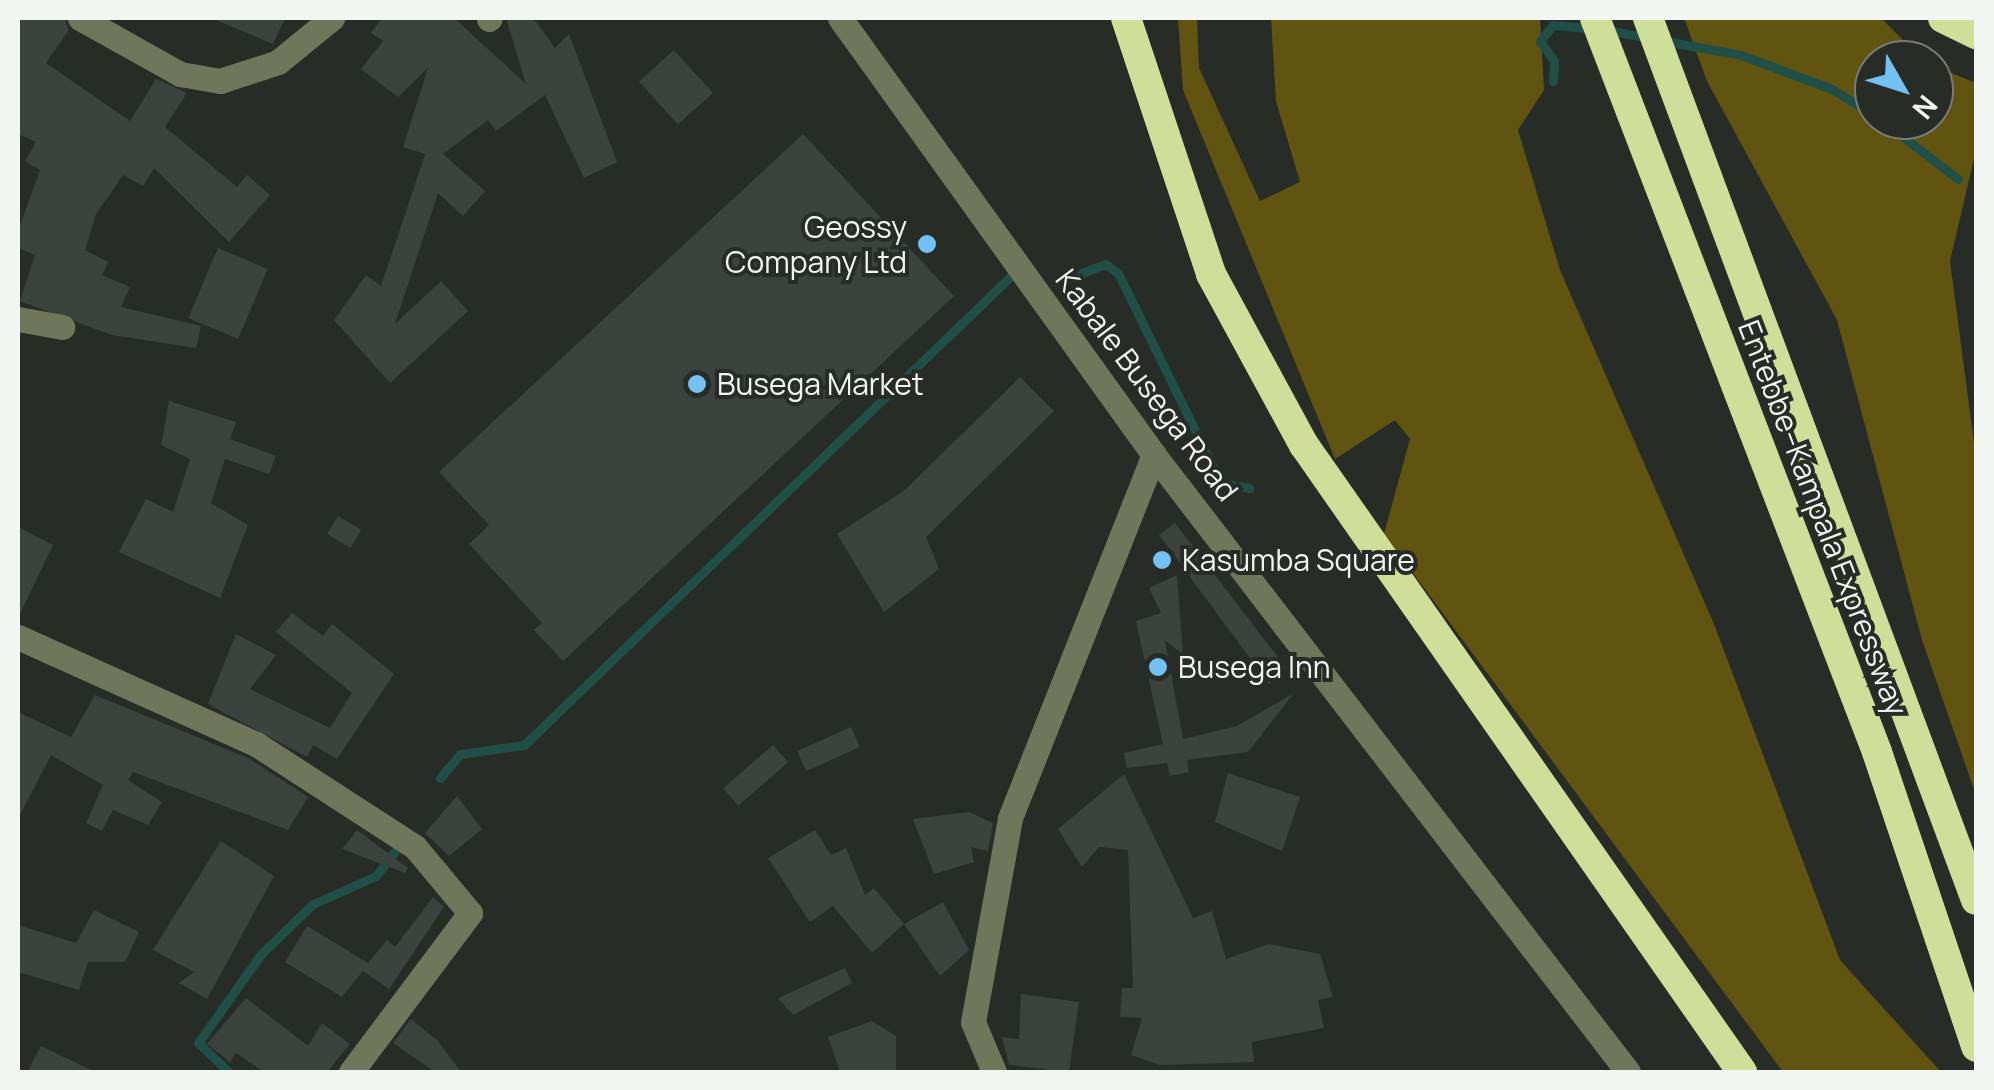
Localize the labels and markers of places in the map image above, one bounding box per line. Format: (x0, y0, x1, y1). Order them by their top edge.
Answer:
place label: Geossy Company Ltd (725, 209, 907, 280)
marker: Geossy Company Ltd (916, 233, 938, 255)
place label: Busega Market (717, 366, 924, 402)
marker: Busega Market (686, 373, 708, 395)
place label: Kasumba Square (1182, 542, 1415, 578)
marker: Kasumba Square (1151, 549, 1173, 571)
place label: Busega Inn (1178, 649, 1331, 685)
marker: Busega Inn (1147, 656, 1169, 678)

